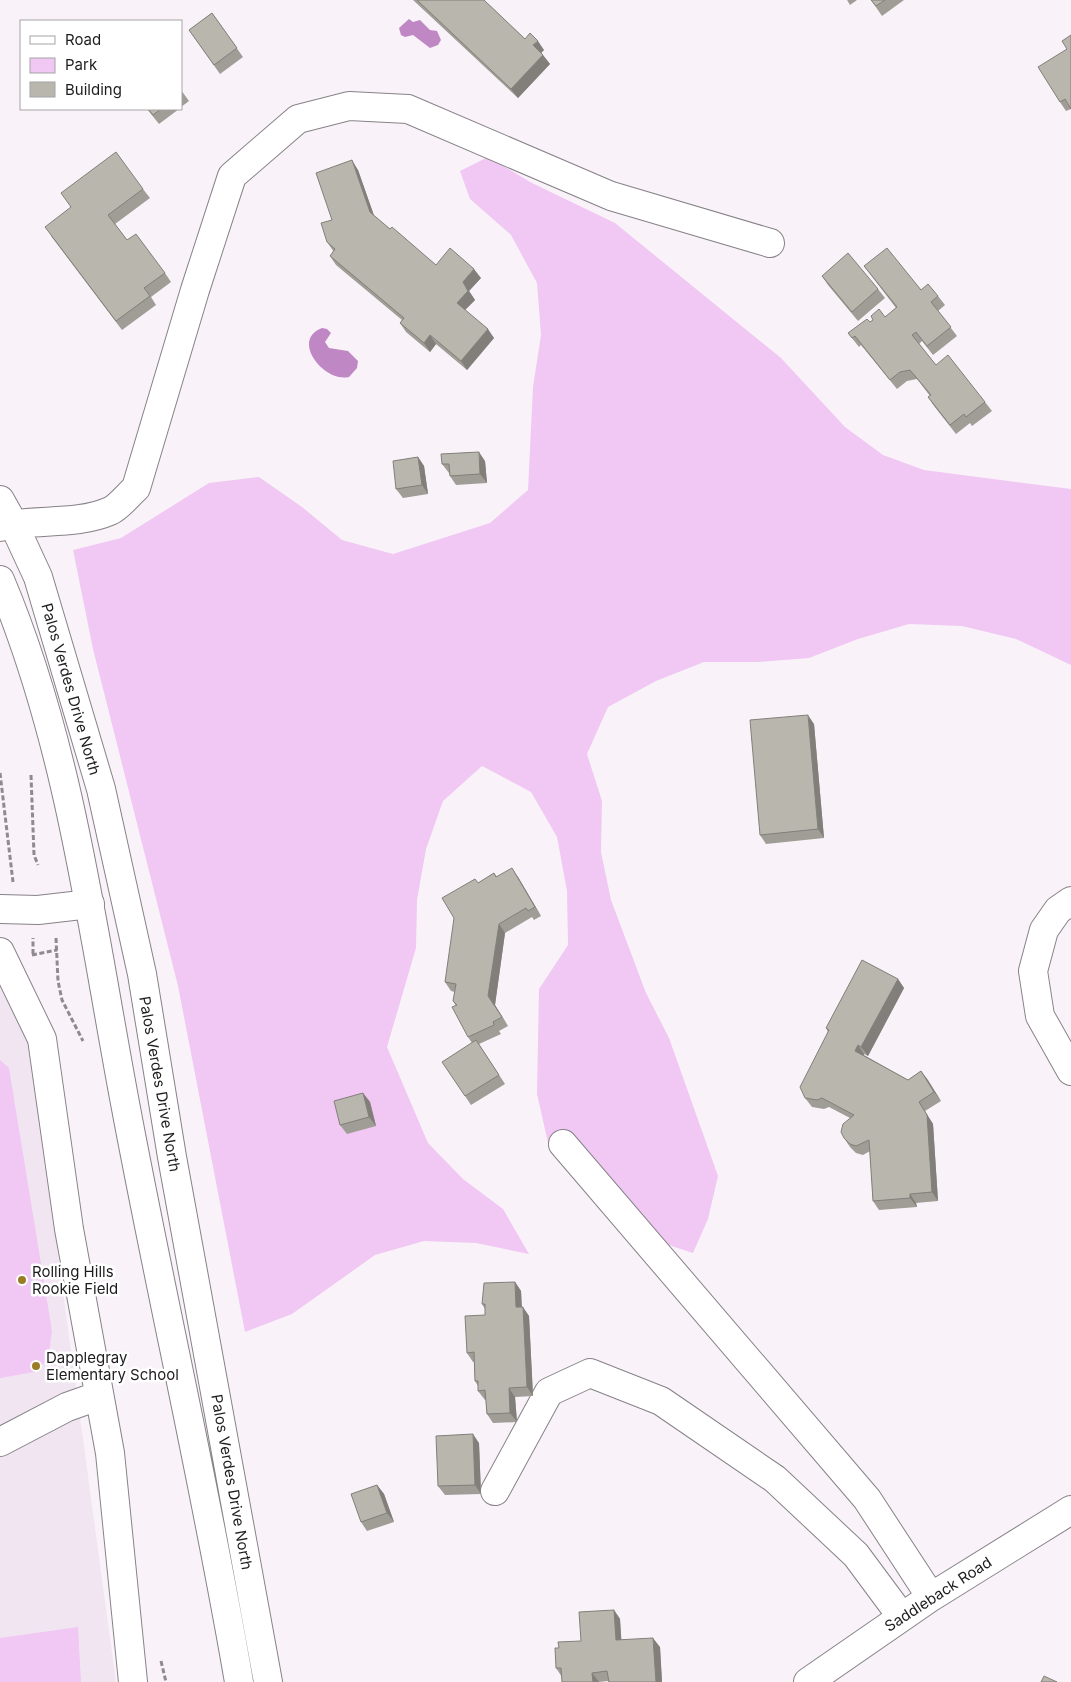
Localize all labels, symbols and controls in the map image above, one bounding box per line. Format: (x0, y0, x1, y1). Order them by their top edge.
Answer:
legend (20, 20, 182, 110)
text: Road (65, 30, 101, 49)
text: Park (65, 55, 98, 74)
text: Building (65, 80, 122, 99)
street label: Palos Verdes Drive North (37, 601, 105, 777)
street label: Palos Verdes Drive North (135, 995, 185, 1173)
place label: Rolling Hills Rookie Field (32, 1262, 118, 1298)
marker: Rolling Hills Rookie Field (16, 1274, 28, 1286)
place label: Dapplegray Elementary School (46, 1348, 179, 1384)
marker: Dapplegray Elementary School (30, 1360, 42, 1372)
street label: Palos Verdes Drive North (207, 1393, 257, 1571)
street label: Saddleback Road (881, 1552, 995, 1636)

